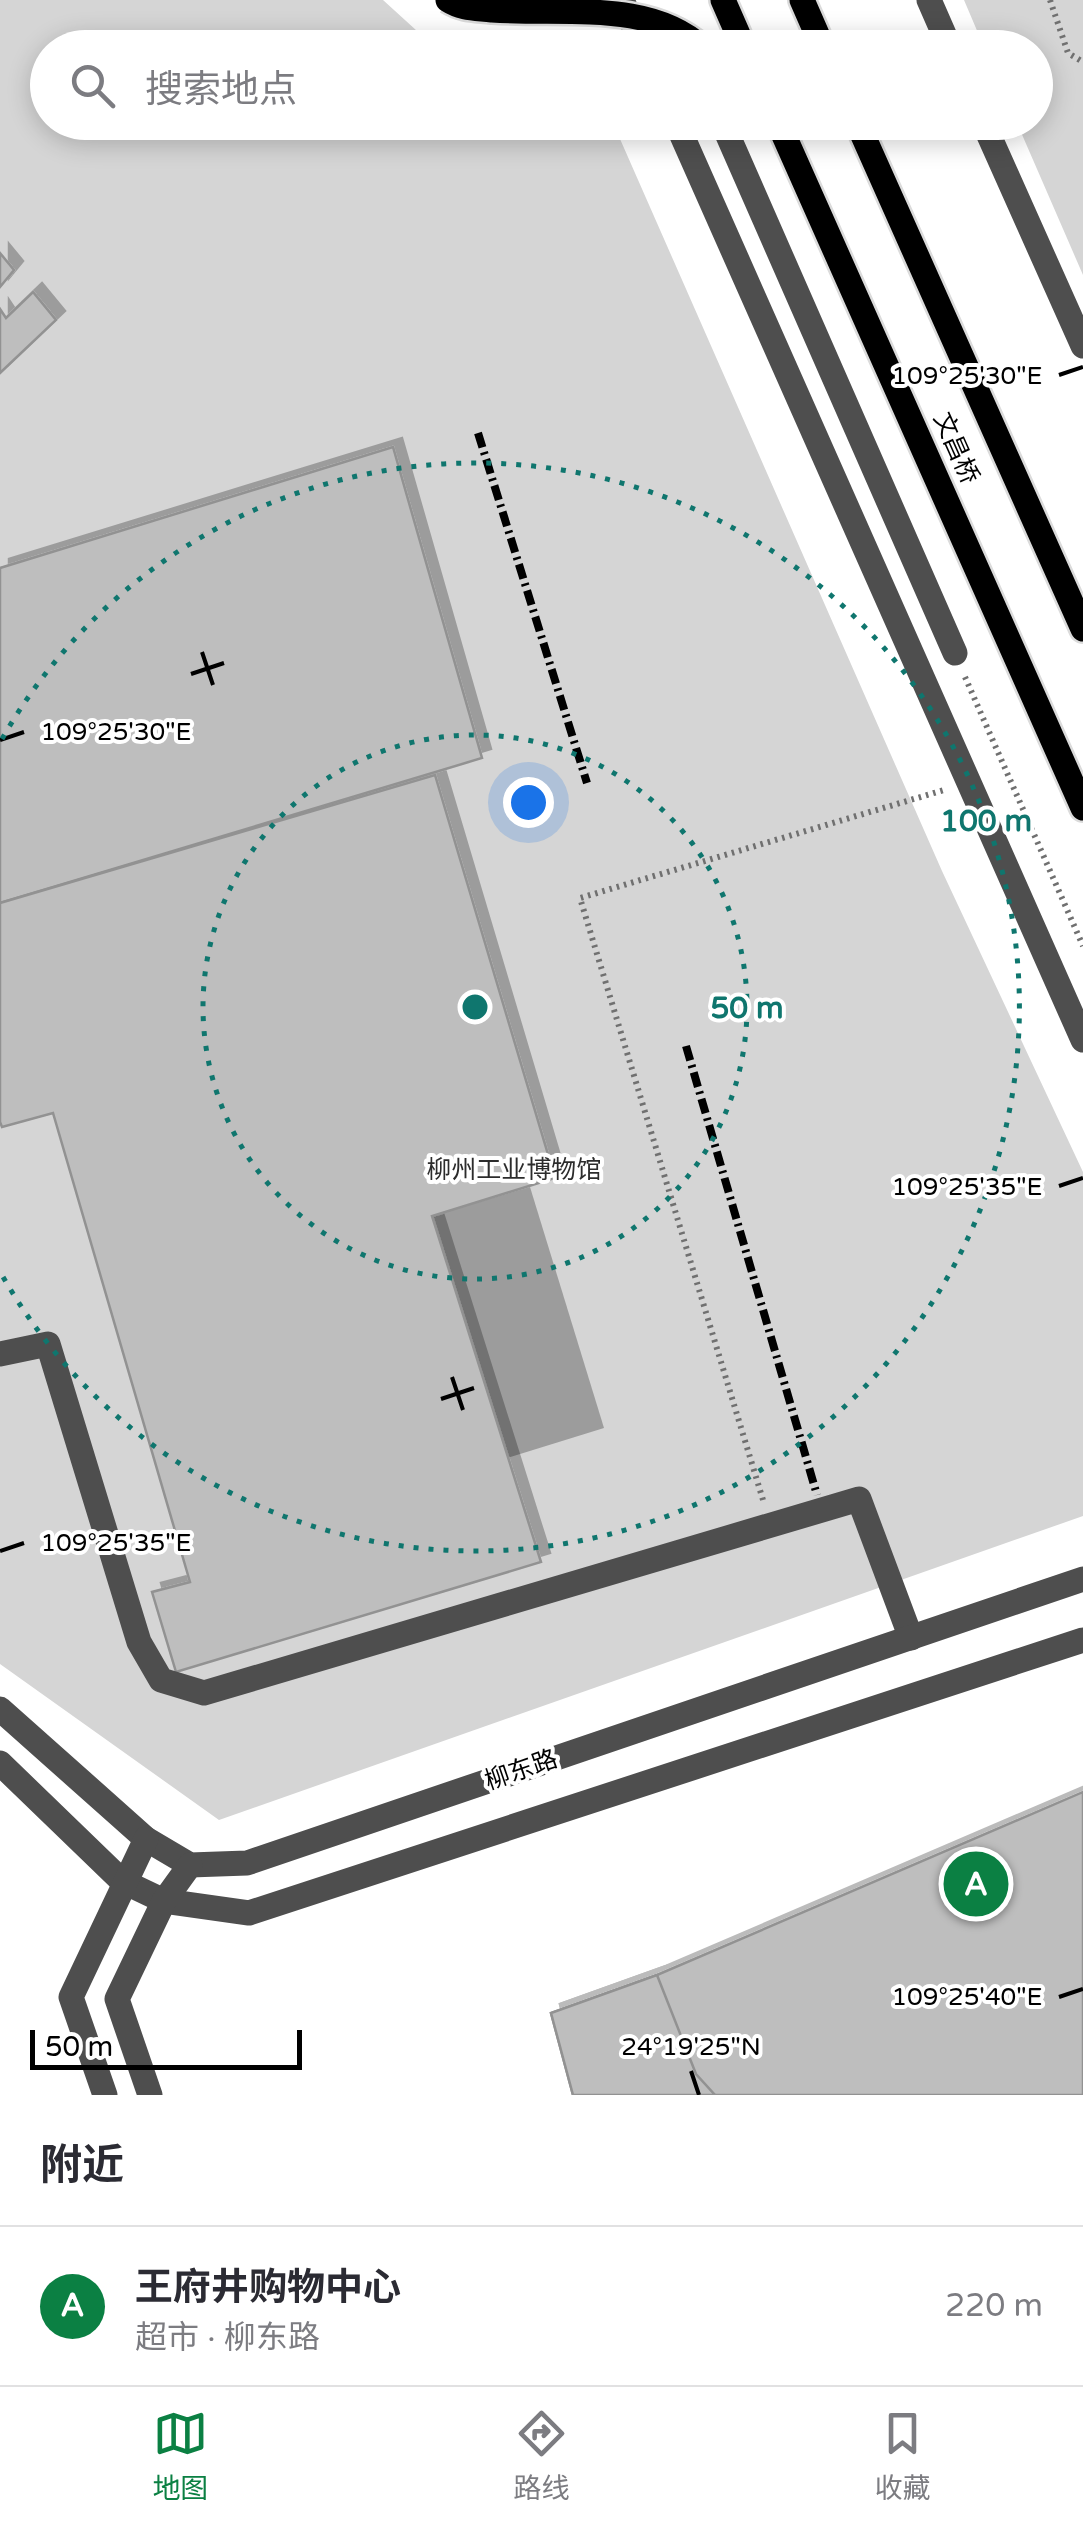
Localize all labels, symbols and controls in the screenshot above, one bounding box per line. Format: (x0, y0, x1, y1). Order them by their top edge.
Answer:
search box (30, 30, 1053, 140)
icon: search (65, 58, 120, 113)
text: 搜索地点 (145, 67, 297, 113)
text: 109°25'30"E (891, 361, 1043, 391)
street label: 文昌桥 (927, 408, 985, 488)
text: 109°25'30"E (40, 717, 192, 747)
your location (503, 777, 554, 828)
text: 100 m (940, 803, 1032, 840)
centre of rings (457, 989, 493, 1025)
text: 50 m (710, 990, 784, 1027)
park label: 柳州工业博物馆 (426, 1155, 602, 1185)
text: 109°25'35"E (891, 1172, 1043, 1202)
text: 109°25'35"E (40, 1528, 192, 1558)
street label: 柳东路 (481, 1744, 561, 1796)
pin: A (944, 1846, 1008, 1922)
text: 109°25'40"E (891, 1982, 1043, 2012)
scale bar (30, 2025, 302, 2070)
text: 50 m (45, 2030, 113, 2064)
text: 24°19'25"N (621, 2032, 761, 2062)
text: 附近 (40, 2140, 124, 2191)
text: 王府井购物中心 (135, 2265, 401, 2311)
text: A (61, 2287, 84, 2325)
text: 220 m (945, 2287, 1043, 2325)
text: 超市 · 柳东路 (135, 2319, 320, 2357)
tab: 地图 (152, 2406, 209, 2506)
tab: 路线 (513, 2406, 570, 2506)
tab: 收藏 (874, 2406, 931, 2506)

